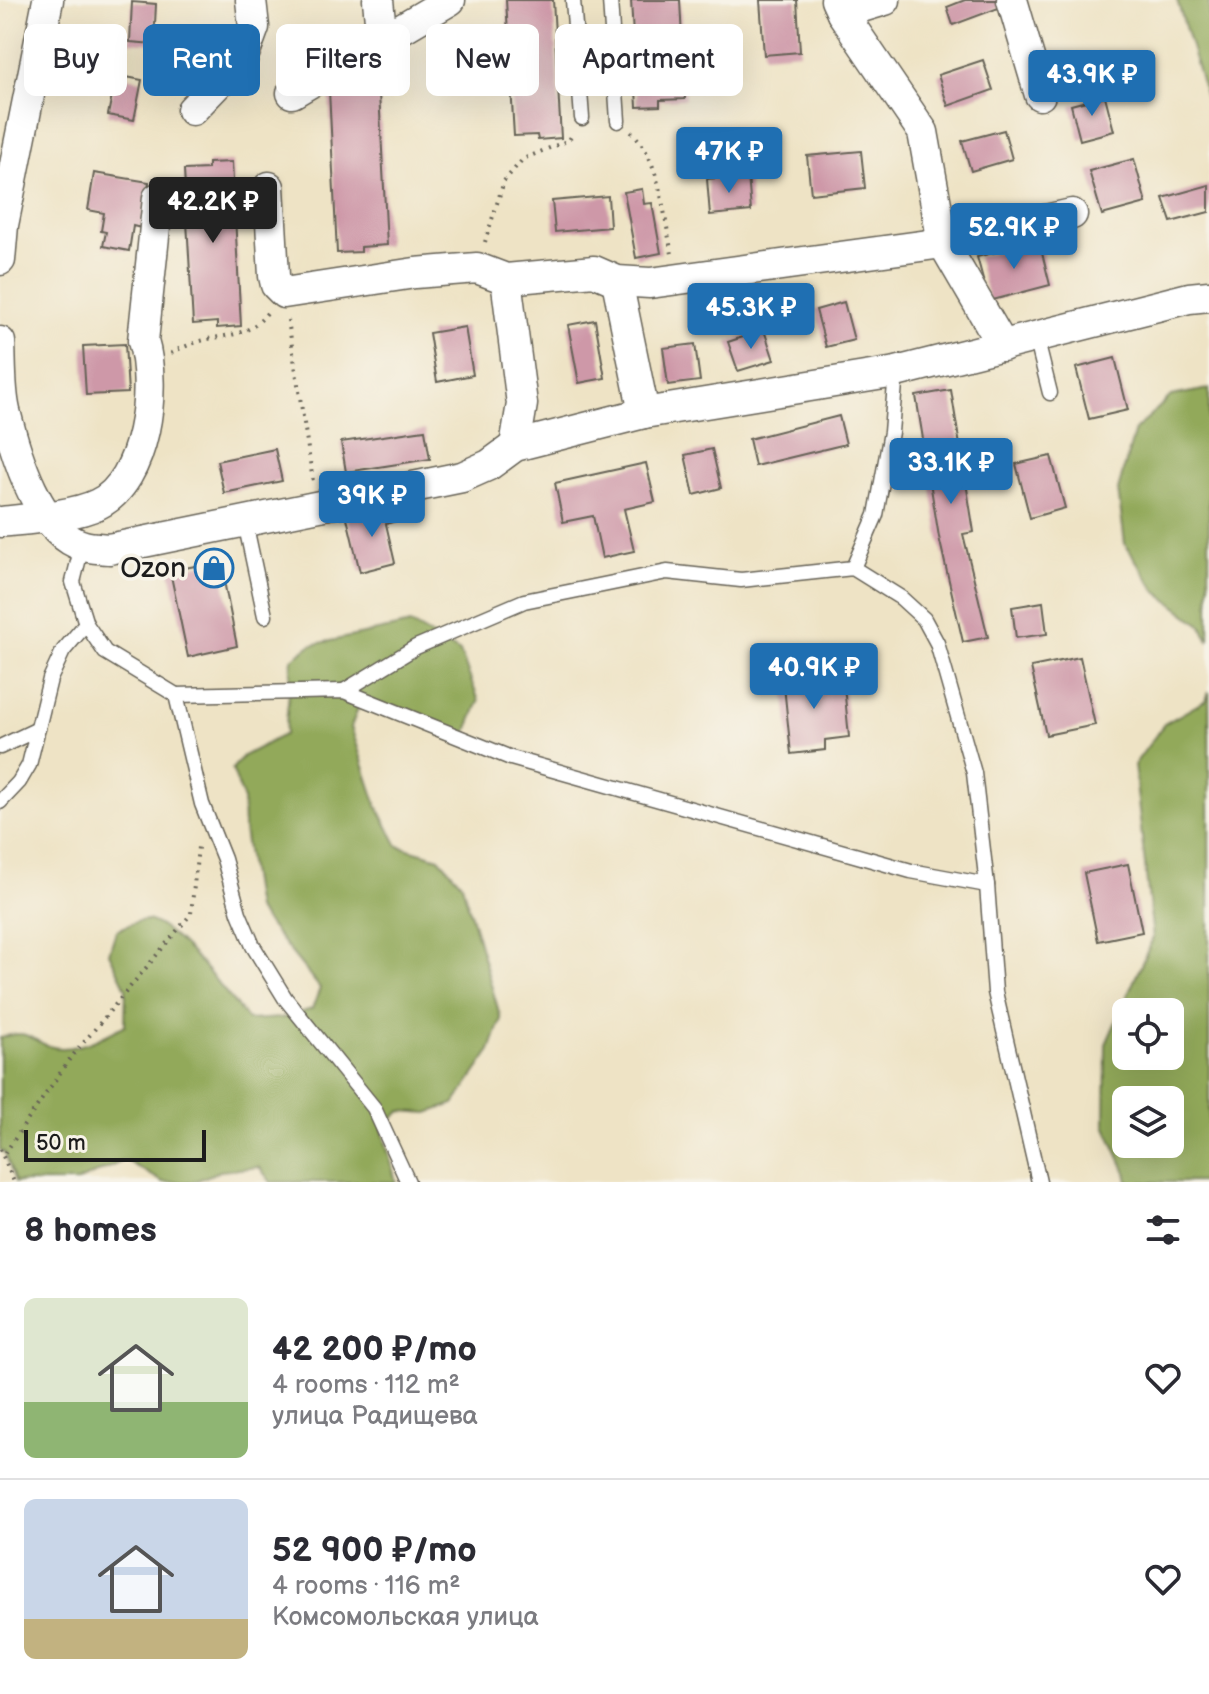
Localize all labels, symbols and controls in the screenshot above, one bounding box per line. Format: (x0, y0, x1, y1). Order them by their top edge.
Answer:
chip: Buy (24, 24, 127, 96)
chip: Rent (143, 24, 260, 96)
chip: Filters (276, 24, 410, 96)
chip: New (426, 24, 539, 96)
chip: Apartment (555, 24, 743, 96)
pin: 43.9K ₽ (1018, 50, 1166, 118)
text: 43.9K ₽ (1046, 60, 1138, 91)
pin: 47K ₽ (673, 127, 785, 195)
text: 47K ₽ (694, 137, 764, 168)
pin: 42.2K ₽ (139, 177, 287, 245)
text: 42.2K ₽ (167, 187, 259, 218)
pin: 52.9K ₽ (940, 203, 1088, 271)
text: 52.9K ₽ (968, 213, 1060, 244)
pin: 45.3K ₽ (677, 283, 825, 351)
text: 45.3K ₽ (705, 293, 797, 324)
pin: 33.1K ₽ (877, 438, 1025, 506)
text: 33.1K ₽ (908, 448, 994, 479)
pin: 39K ₽ (316, 471, 428, 539)
text: 39K ₽ (337, 481, 407, 512)
shop icon: Ozon (193, 547, 235, 589)
place label: Ozon (120, 552, 186, 585)
pin: 40.9K ₽ (740, 643, 888, 711)
text: 40.9K ₽ (768, 653, 860, 684)
map controls (1112, 998, 1184, 1158)
button: locate (1112, 998, 1184, 1070)
button: layers (1112, 1086, 1184, 1158)
scale bar (24, 1126, 206, 1162)
text: 50 m (36, 1130, 86, 1157)
icon: filters (1141, 1208, 1185, 1252)
text: 8 homes (24, 1210, 157, 1251)
text: 42 200 ₽/mo (272, 1329, 477, 1370)
icon: home (88, 1330, 184, 1426)
icon: heart (1141, 1356, 1185, 1400)
text: 4 rooms · 112 m² (272, 1370, 460, 1401)
text: улица Радищева (272, 1401, 478, 1432)
text: 52 900 ₽/mo (272, 1530, 477, 1571)
icon: home (88, 1531, 184, 1627)
icon: heart (1141, 1557, 1185, 1601)
text: 4 rooms · 116 m² (272, 1571, 460, 1602)
text: Комсомольская улица (272, 1602, 539, 1633)

